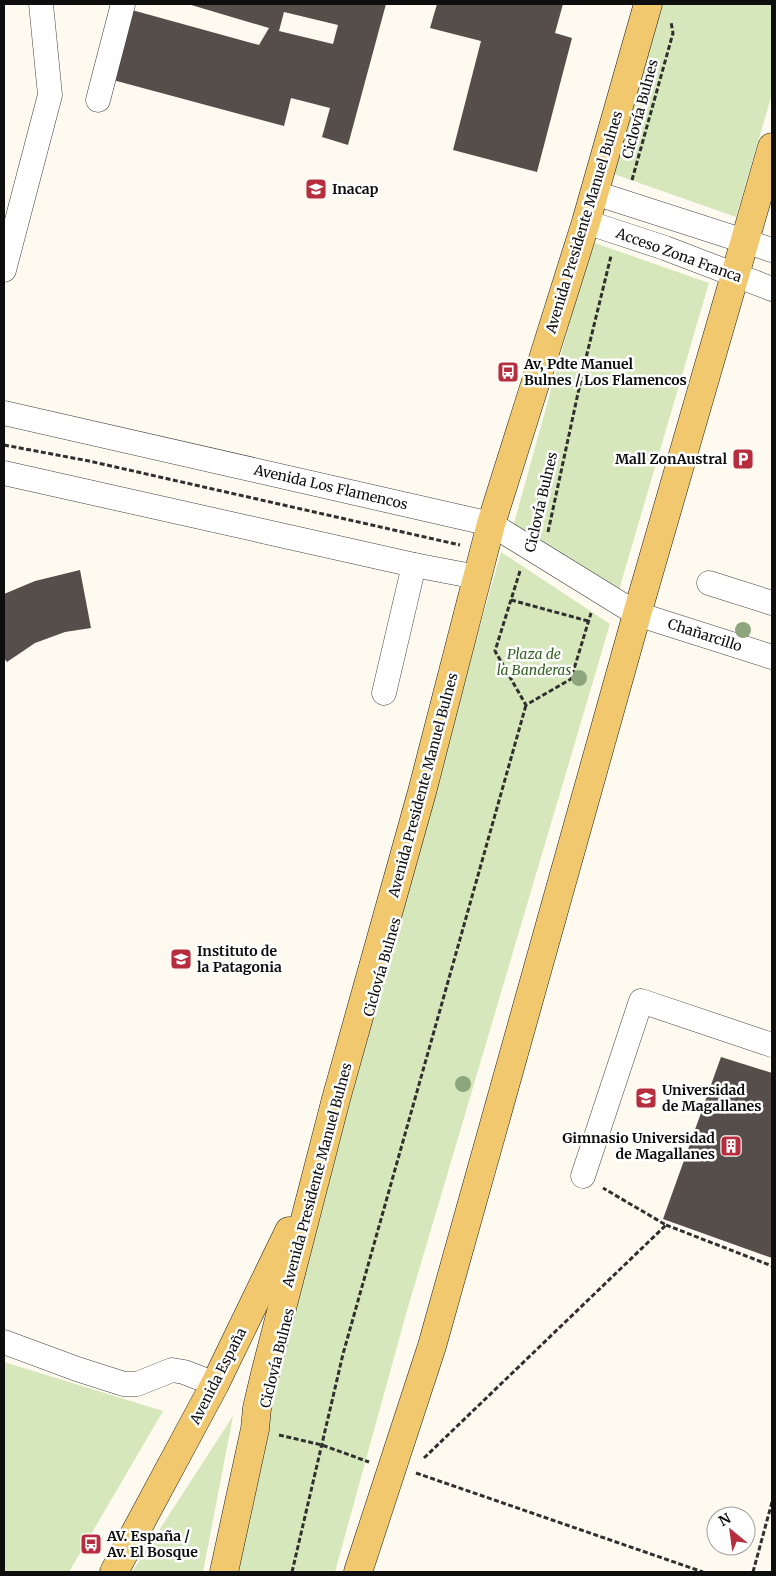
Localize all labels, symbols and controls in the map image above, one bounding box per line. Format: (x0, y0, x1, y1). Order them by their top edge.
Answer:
street label: Ciclovía Bulnes (618, 57, 662, 161)
street label: Avenida Presidente Manuel Bulnes (541, 109, 626, 336)
school or university icon: Inacap (304, 177, 328, 201)
place label: Inacap (332, 180, 378, 198)
street label: Acceso Zona Franca (613, 224, 745, 286)
place label: Av, Pdte Manuel Bulnes / Los Flamencos (523, 355, 687, 389)
bus stop icon: Av, Pdte Manuel Bulnes / Los Flamencos (496, 360, 520, 384)
parking icon: Mall ZonAustral (731, 447, 755, 471)
street label: Ciclovía Bulnes (521, 450, 561, 554)
place label: Mall ZonAustral (615, 450, 727, 468)
street label: Avenida Los Flamencos (251, 460, 410, 513)
street label: Chañarcillo (666, 615, 744, 655)
park label: Plaza de la Banderas (497, 645, 572, 679)
street label: Avenida Presidente Manuel Bulnes (384, 671, 462, 900)
street label: Ciclovía Bulnes (359, 915, 405, 1019)
place label: Instituto de la Patagonia (197, 942, 282, 976)
school or university icon: Instituto de la Patagonia (169, 947, 193, 971)
street label: Avenida Presidente Manuel Bulnes (278, 1061, 356, 1290)
place label: Universidad de Magallanes (662, 1081, 761, 1115)
school or university icon: Universidad de Magallanes (634, 1086, 658, 1110)
place label: Gimnasio Universidad de Magallanes (562, 1129, 715, 1163)
building icon: Gimnasio Universidad de Magallanes (719, 1134, 743, 1158)
street label: Ciclovía Bulnes (256, 1306, 298, 1410)
street label: Avenida España (185, 1324, 250, 1428)
north arrow (706, 1506, 756, 1556)
text: N (715, 1509, 734, 1530)
place label: AV. España / Av. El Bosque (106, 1527, 198, 1561)
bus stop icon: AV. España / Av. El Bosque (79, 1532, 103, 1556)

